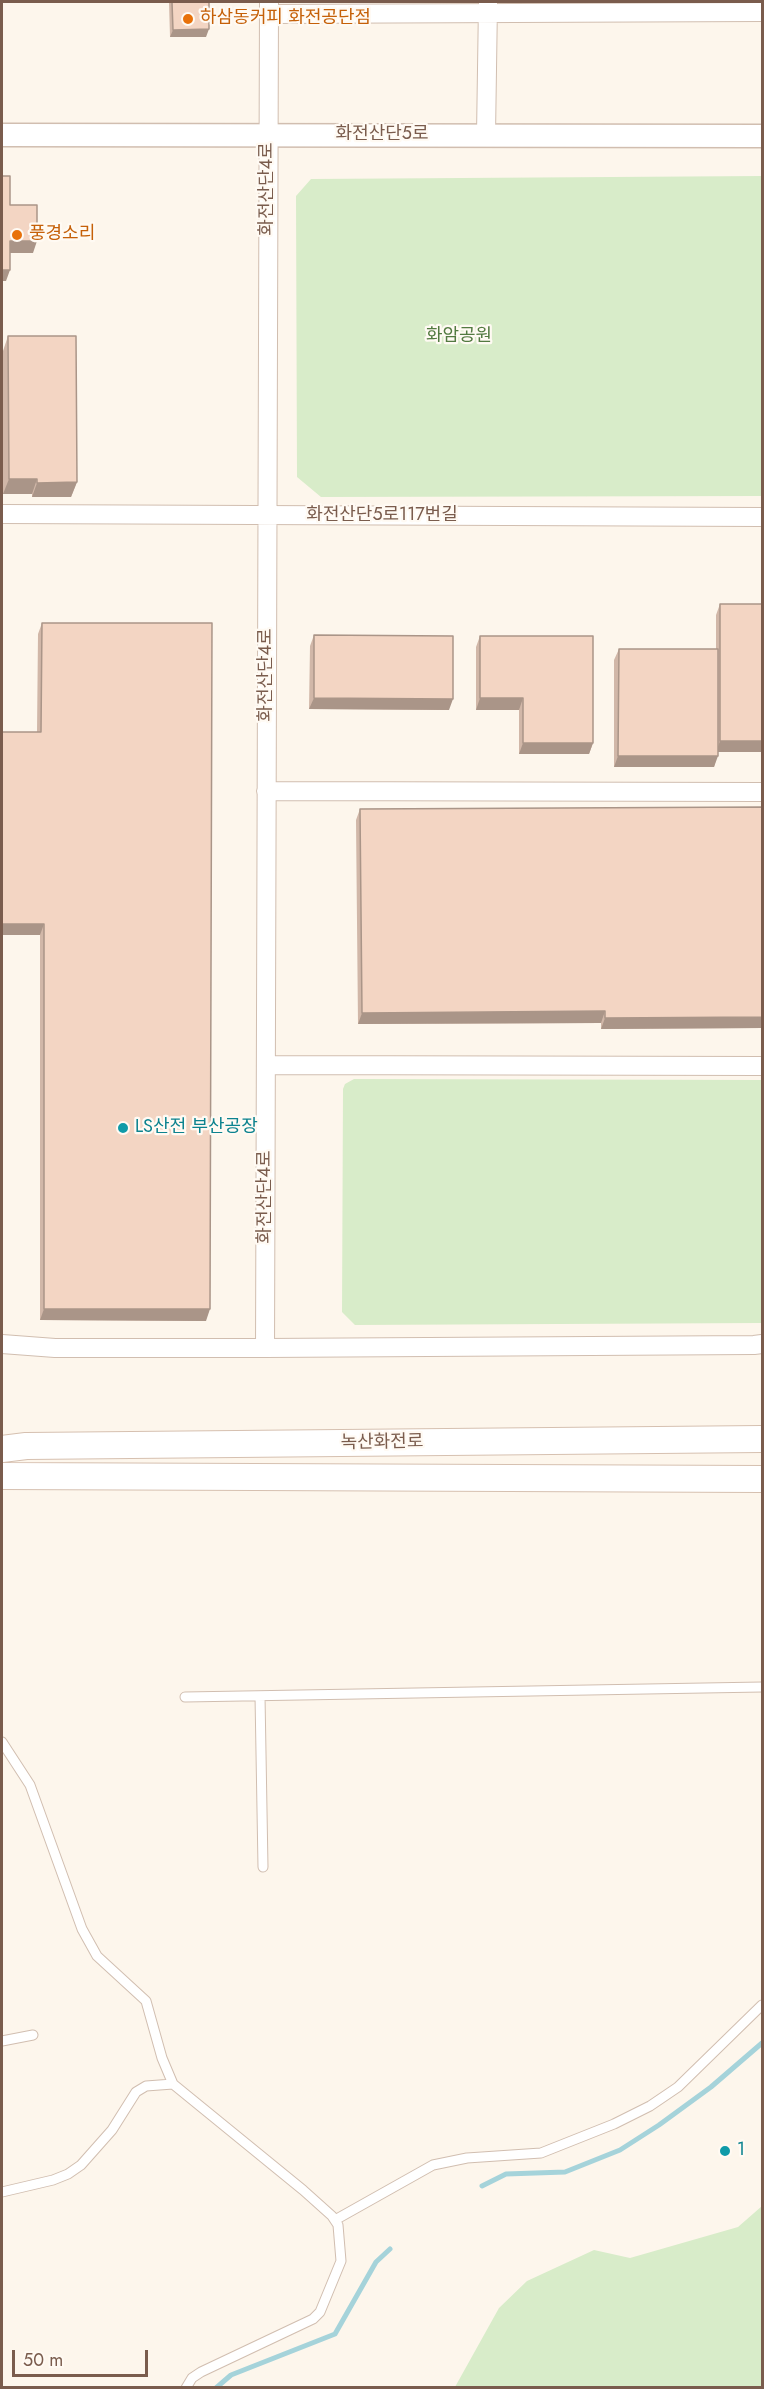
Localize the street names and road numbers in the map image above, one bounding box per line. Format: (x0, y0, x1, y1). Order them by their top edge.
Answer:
street label: 화전산단5로 (336, 124, 428, 146)
street label: 화전산단4로 (257, 142, 279, 236)
street label: 화전산단5로117번길 (306, 505, 458, 527)
street label: 화전산단4로 (256, 628, 278, 722)
street label: 화전산단4로 (255, 1150, 277, 1244)
street label: 녹산화전로 (340, 1431, 424, 1455)

